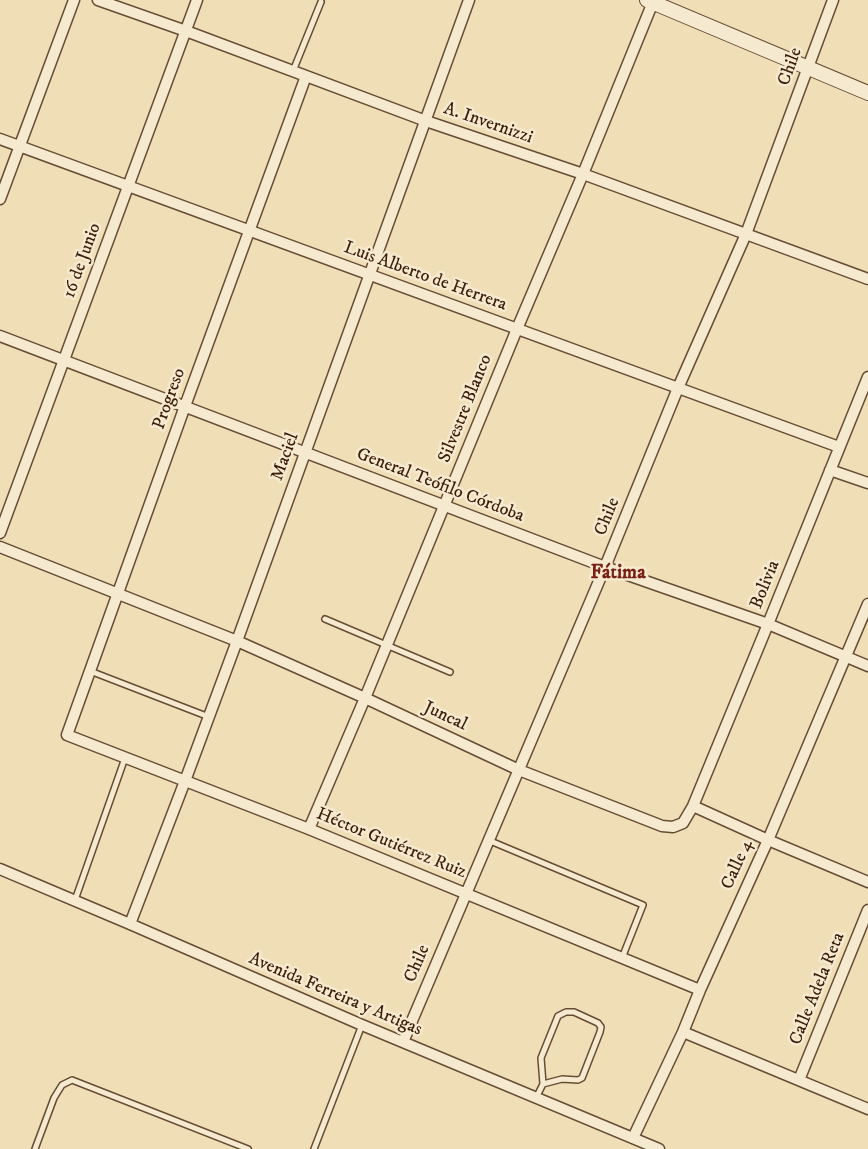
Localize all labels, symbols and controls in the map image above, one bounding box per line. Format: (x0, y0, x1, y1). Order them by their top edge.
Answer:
street label: Chile (774, 45, 808, 89)
street label: A. Invernizzi (441, 99, 535, 149)
street label: 16 de Junio (59, 220, 107, 302)
street label: Luis Alberto de Herrera (341, 237, 509, 317)
street label: Silvestre Blanco (435, 352, 497, 466)
street label: Progreso (149, 365, 191, 433)
street label: Maciel (267, 430, 305, 484)
street label: General Teófilo Córdoba (353, 444, 527, 528)
street label: Chile (591, 495, 625, 539)
street label: Bolivia (747, 558, 785, 612)
district label: Fátima (590, 562, 646, 586)
street label: Juncal (420, 698, 470, 736)
street label: Héctor Gutiérrez Ruiz (313, 804, 469, 884)
street label: Calle 4 (718, 837, 758, 893)
street label: Calle Adela Reta (786, 930, 850, 1048)
street label: Chile (400, 942, 436, 986)
street label: Avenida Ferreira y Artigas (245, 949, 425, 1041)

